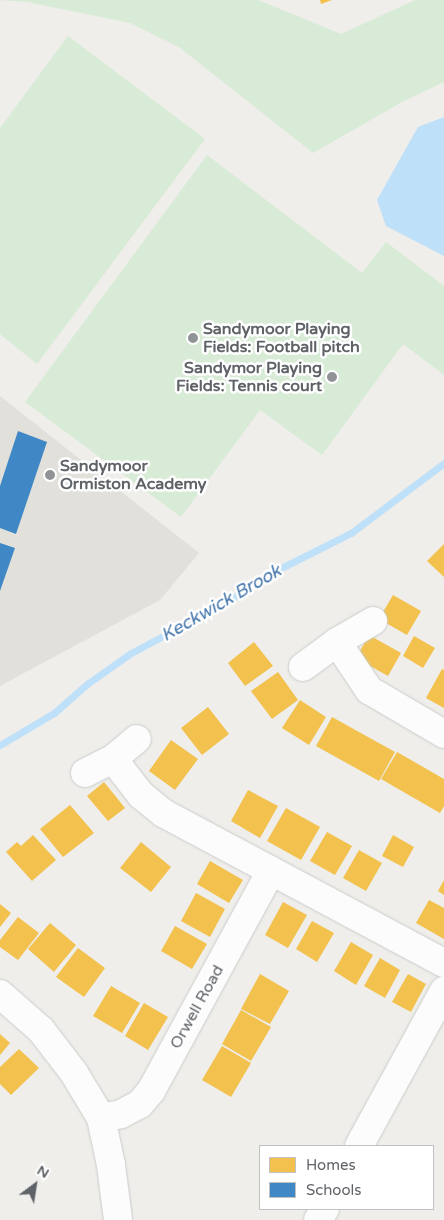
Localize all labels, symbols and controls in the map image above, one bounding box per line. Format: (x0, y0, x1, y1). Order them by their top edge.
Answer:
place label: Sandymoor Playing Fields: Football pitch (203, 319, 360, 357)
marker: Sandymoor Playing Fields: Football pitch (187, 332, 199, 344)
place label: Sandymor Playing Fields: Tennis court (176, 358, 322, 396)
marker: Sandymor Playing Fields: Tennis court (326, 371, 338, 383)
place label: Sandymoor Ormiston Academy (60, 456, 206, 494)
marker: Sandymoor Ormiston Academy (44, 469, 56, 481)
water label: Keckwick Brook (157, 560, 285, 646)
street label: Orwell Road (166, 962, 228, 1052)
legend (259, 1145, 434, 1210)
text: Homes (306, 1156, 356, 1174)
north arrow (10, 1160, 60, 1210)
text: N (34, 1162, 52, 1182)
text: Schools (306, 1181, 362, 1199)

